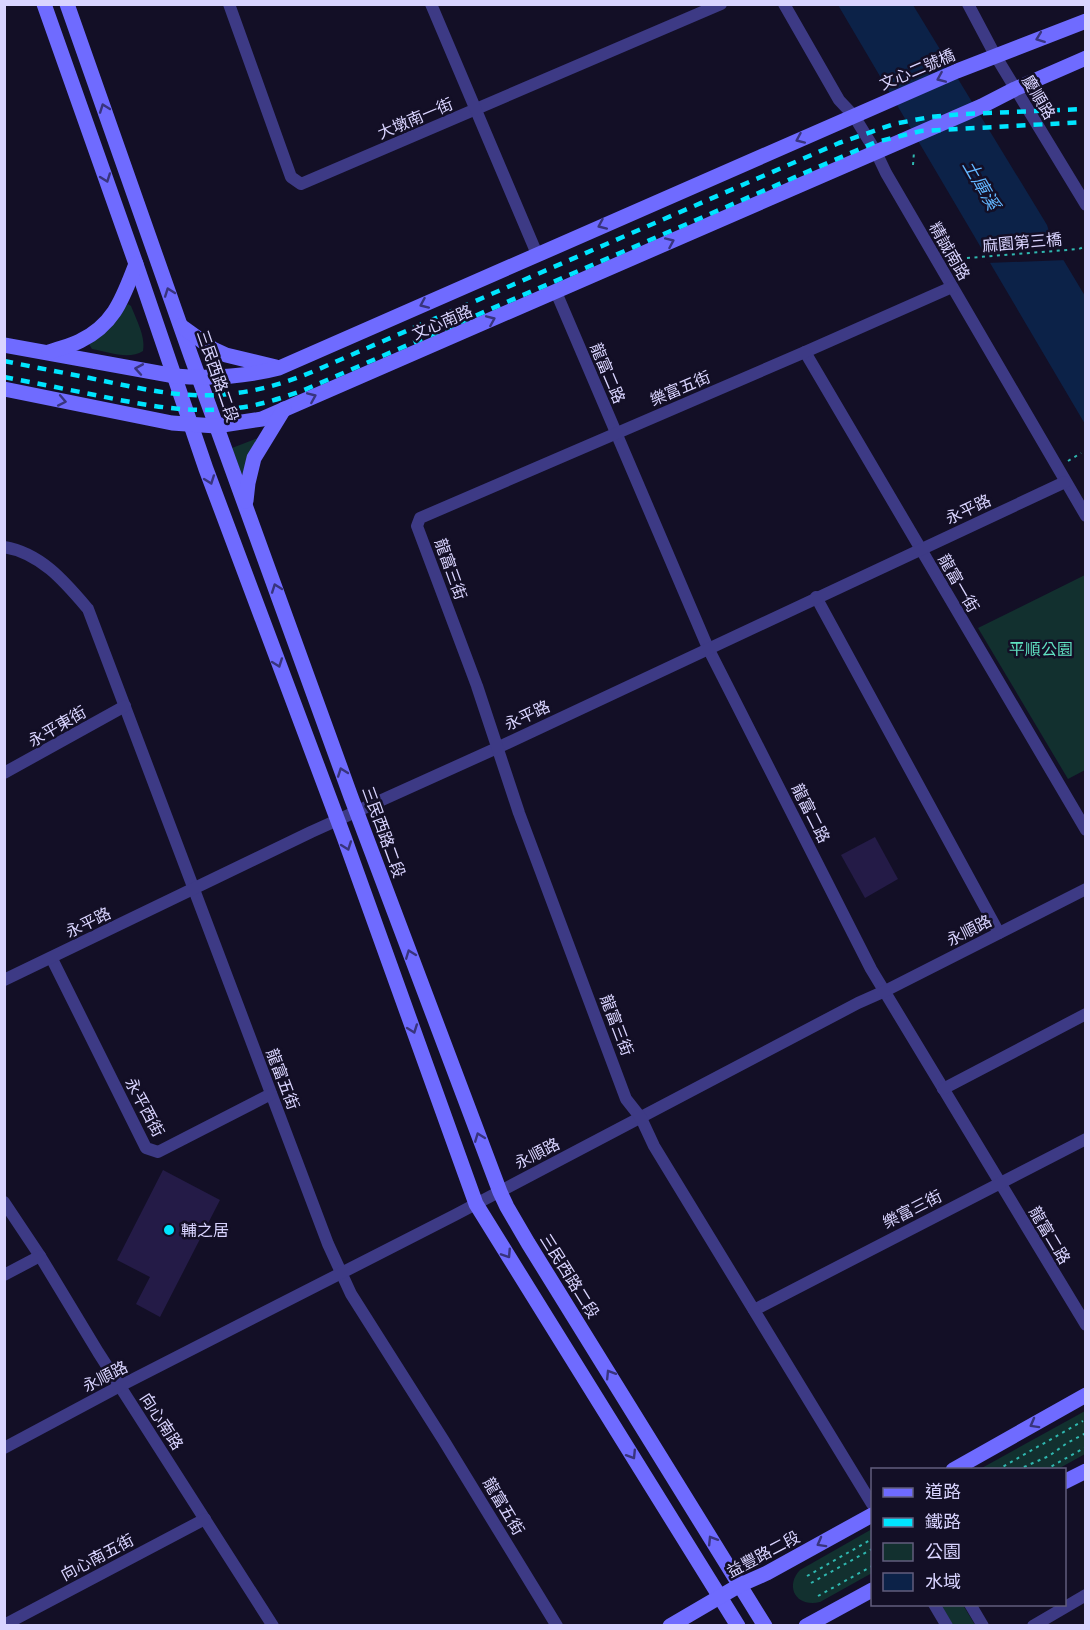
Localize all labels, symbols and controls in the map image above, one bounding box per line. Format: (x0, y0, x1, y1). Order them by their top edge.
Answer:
one-way arrow (1035, 31, 1046, 44)
street label: 文心二號橋 (877, 46, 957, 93)
one-way arrow (936, 71, 947, 83)
street label: 慶順路 (1019, 72, 1059, 122)
street label: 大墩南一街 (375, 95, 455, 142)
one-way arrow (98, 103, 111, 114)
one-way arrow (795, 132, 806, 144)
water label: 土庫溪 (959, 157, 1005, 216)
one-way arrow (98, 172, 111, 183)
one-way arrow (597, 218, 608, 230)
street label: 精誠南路 (926, 219, 973, 283)
street label: 麻園第三橋 (981, 231, 1063, 254)
one-way arrow (664, 237, 675, 249)
one-way arrow (164, 287, 177, 298)
one-way arrow (419, 297, 430, 309)
street label: 文心南路 (409, 302, 475, 343)
one-way arrow (485, 315, 496, 327)
street label: 三民西路二段 (194, 328, 241, 424)
street label: 龍富二路 (587, 340, 628, 406)
one-way arrow (134, 363, 144, 376)
street label: 樂富五街 (647, 368, 713, 409)
one-way arrow (306, 392, 317, 404)
one-way arrow (57, 394, 67, 407)
one-way arrow (203, 475, 216, 485)
street label: 永平路 (943, 492, 994, 527)
street label: 龍富三街 (432, 536, 469, 602)
street label: 龍富一街 (935, 551, 982, 615)
one-way arrow (270, 583, 283, 594)
park label: 平順公園 (1009, 641, 1073, 658)
one-way arrow (271, 657, 284, 668)
street label: 永平路 (502, 698, 553, 733)
street label: 永平東街 (25, 703, 89, 750)
one-way arrow (337, 767, 350, 778)
street label: 龍富二路 (788, 781, 833, 846)
street label: 三民西路二段 (359, 784, 408, 880)
one-way arrow (340, 840, 353, 850)
street label: 永平路 (63, 904, 114, 941)
street label: 永順路 (944, 912, 994, 949)
one-way arrow (405, 950, 418, 960)
street label: 龍富三街 (597, 992, 636, 1058)
one-way arrow (405, 1023, 418, 1034)
street label: 龍富五街 (263, 1046, 302, 1112)
street label: 永平西街 (122, 1075, 167, 1139)
one-way arrow (474, 1132, 487, 1143)
street label: 永順路 (512, 1135, 562, 1172)
street label: 樂富三街 (880, 1187, 945, 1232)
street label: 龍富二路 (1026, 1203, 1073, 1267)
place label: 輔之居 (181, 1222, 229, 1239)
marker: 輔之居 (162, 1223, 176, 1237)
street label: 三民西路二段 (537, 1231, 602, 1321)
one-way arrow (499, 1247, 510, 1258)
street label: 永順路 (80, 1358, 130, 1395)
one-way arrow (605, 1370, 617, 1380)
street label: 向心南路 (137, 1390, 186, 1453)
one-way arrow (1030, 1416, 1041, 1428)
one-way arrow (625, 1448, 636, 1459)
legend (871, 1468, 1066, 1606)
street label: 龍富五街 (480, 1474, 527, 1538)
text: 道路 (925, 1482, 961, 1502)
text: 鐵路 (925, 1512, 961, 1532)
street label: 益豐路二段 (724, 1528, 803, 1581)
street label: 向心南五街 (58, 1531, 137, 1584)
one-way arrow (708, 1536, 720, 1546)
one-way arrow (817, 1536, 828, 1547)
text: 公園 (925, 1542, 961, 1562)
text: 水域 (925, 1572, 961, 1592)

